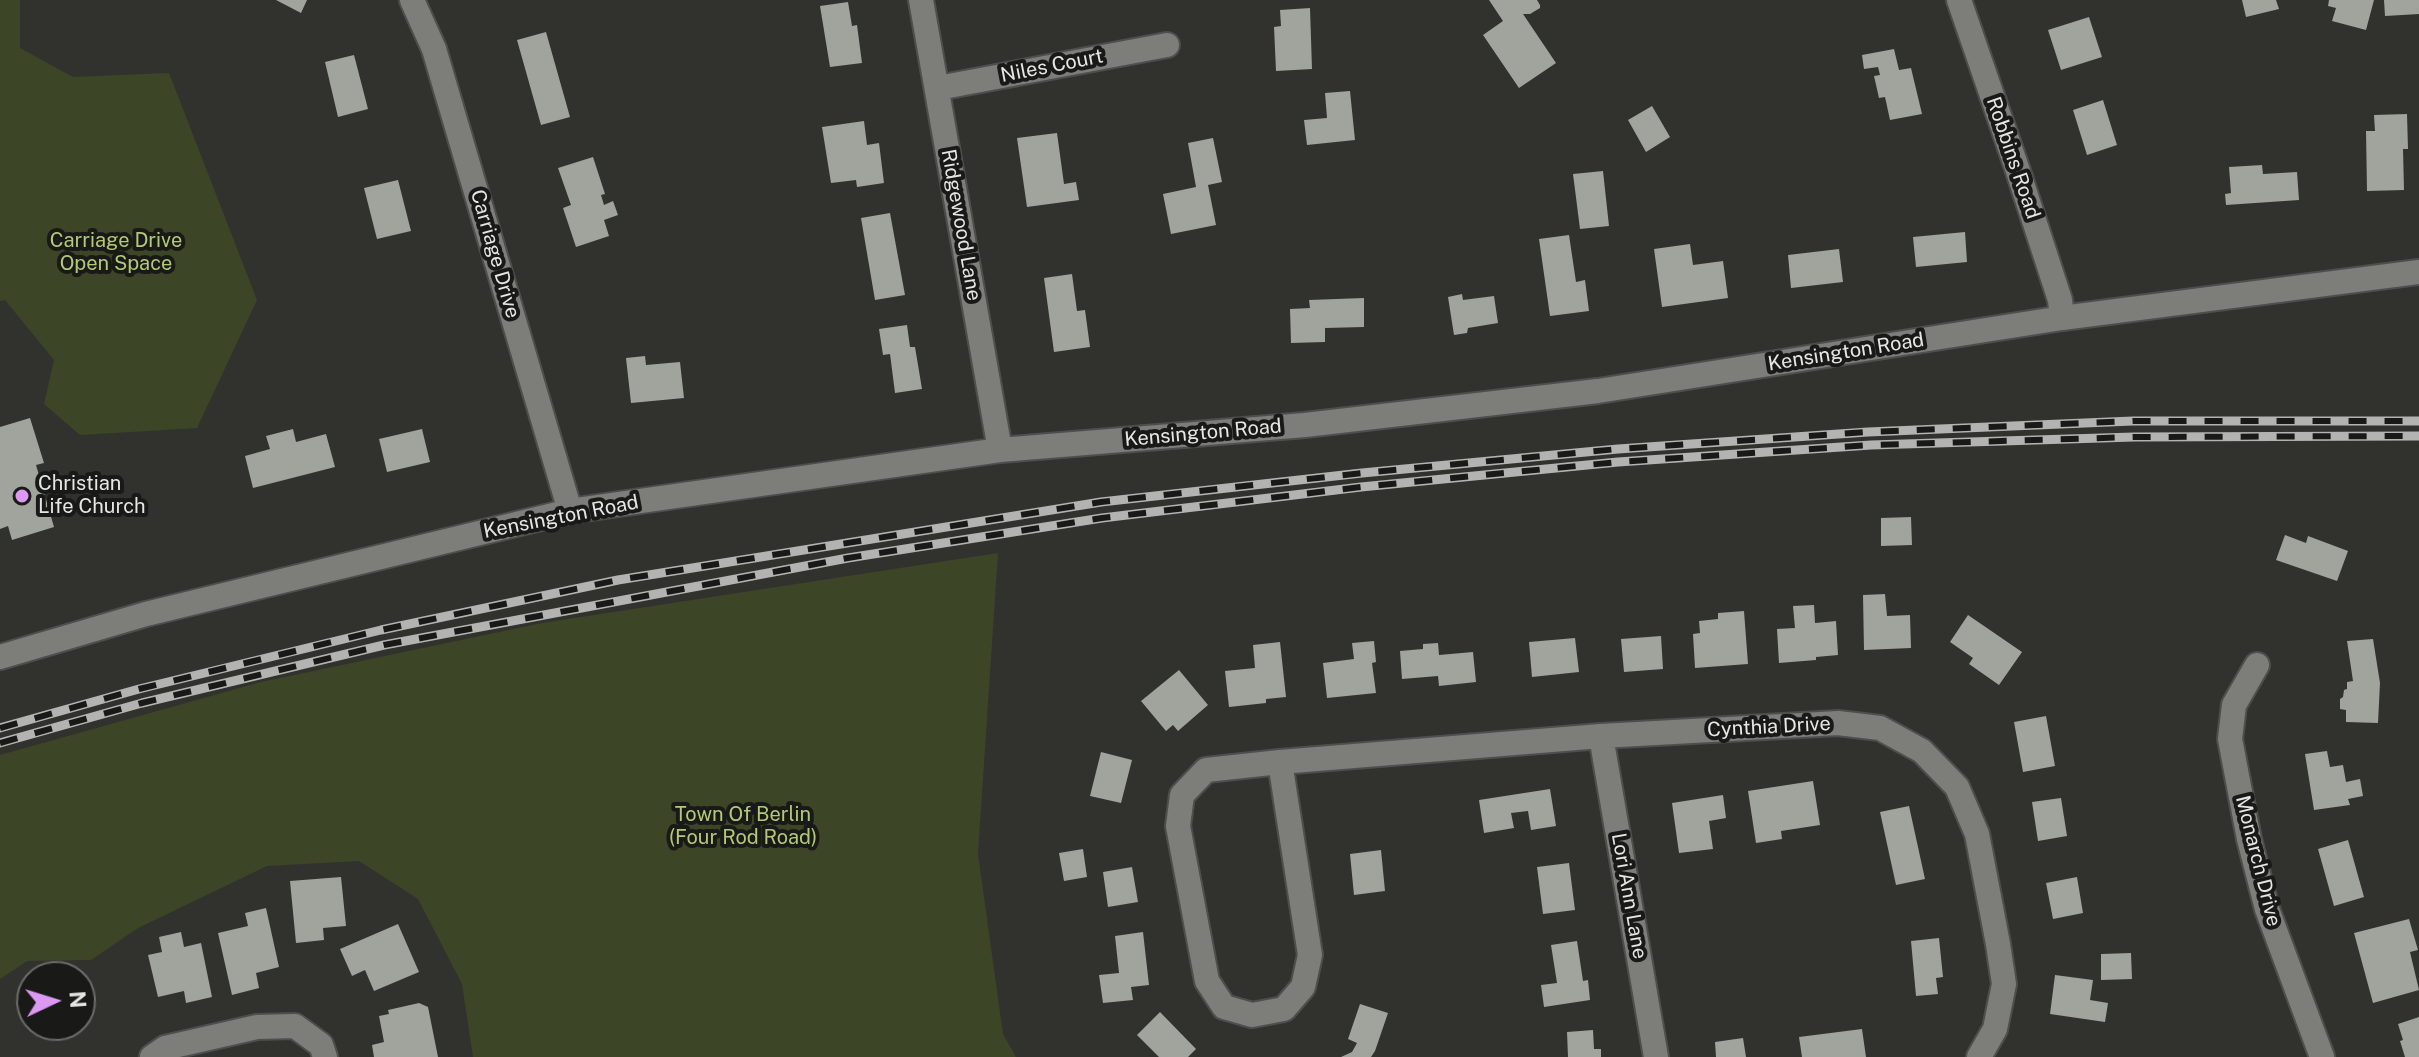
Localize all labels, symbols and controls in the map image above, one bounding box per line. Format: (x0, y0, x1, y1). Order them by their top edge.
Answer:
street label: Niles Court (999, 44, 1105, 88)
street label: Robbins Road (1981, 94, 2045, 222)
street label: Ridgewood Lane (936, 147, 986, 303)
street label: Carriage Drive (465, 187, 525, 321)
park label: Carriage Drive Open Space (50, 229, 182, 276)
street label: Kensington Road (1766, 328, 1926, 376)
street label: Kensington Road (1123, 414, 1283, 452)
place label: Christian Life Church (38, 472, 145, 519)
marker: Christian Life Church (13, 487, 31, 505)
street label: Kensington Road (481, 490, 641, 544)
street label: Cynthia Drive (1707, 712, 1831, 742)
street label: Monarch Drive (2230, 793, 2286, 929)
park label: Town Of Berlin (Four Rod Road) (669, 803, 817, 850)
street label: Lori Ann Lane (1606, 831, 1652, 961)
north arrow (16, 961, 96, 1041)
text: N (64, 990, 92, 1009)

